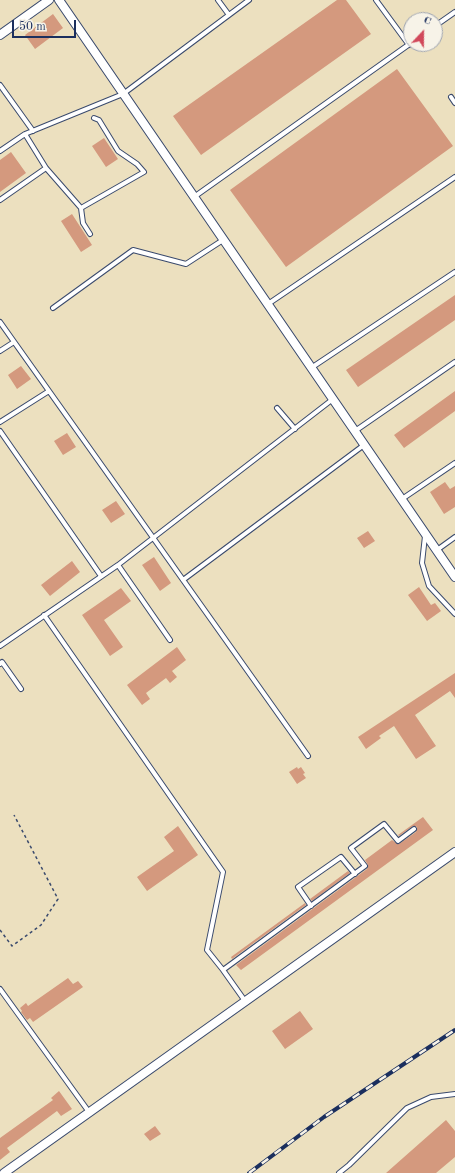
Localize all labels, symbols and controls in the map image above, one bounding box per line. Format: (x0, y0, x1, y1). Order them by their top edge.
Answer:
scale bar (14, 12, 78, 38)
north arrow (403, 12, 443, 52)
text: С (422, 15, 433, 28)
text: 50 m (19, 21, 46, 33)

